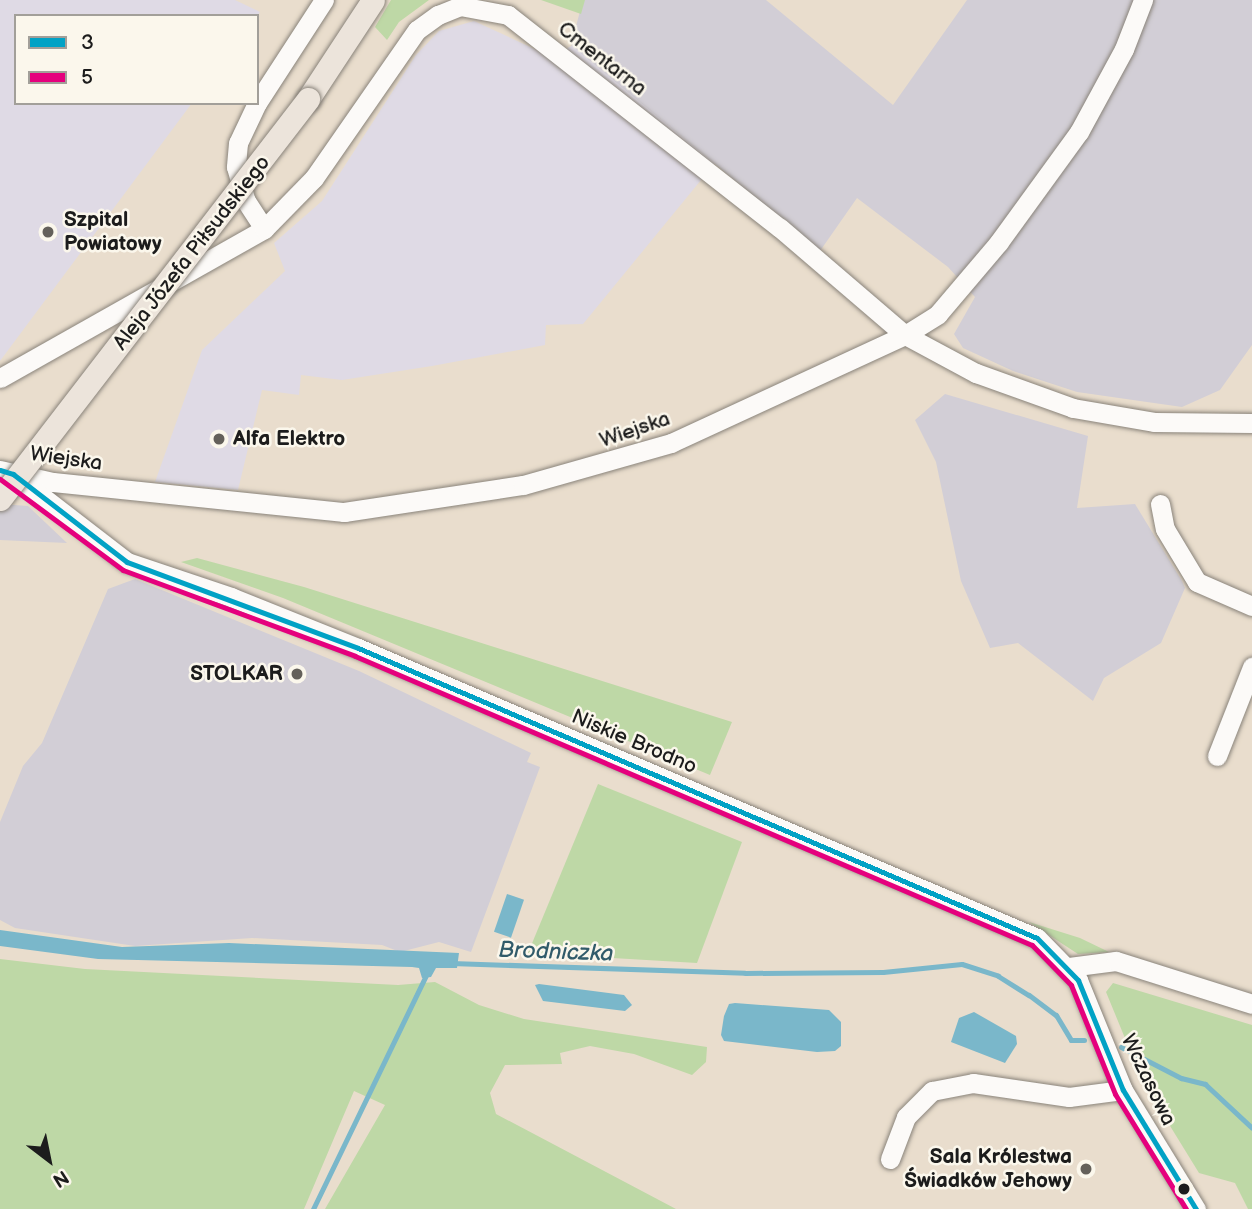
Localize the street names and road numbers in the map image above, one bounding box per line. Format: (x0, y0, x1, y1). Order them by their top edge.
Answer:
street label: Cmentarna (553, 17, 651, 101)
street label: Aleja Józefa Piłsudskiego (108, 150, 276, 356)
street label: Wiejska (597, 406, 673, 454)
street label: Wiejska (28, 441, 104, 477)
street label: Niskie Brodno (568, 704, 700, 780)
street label: Wczasowa (1115, 1030, 1181, 1130)

